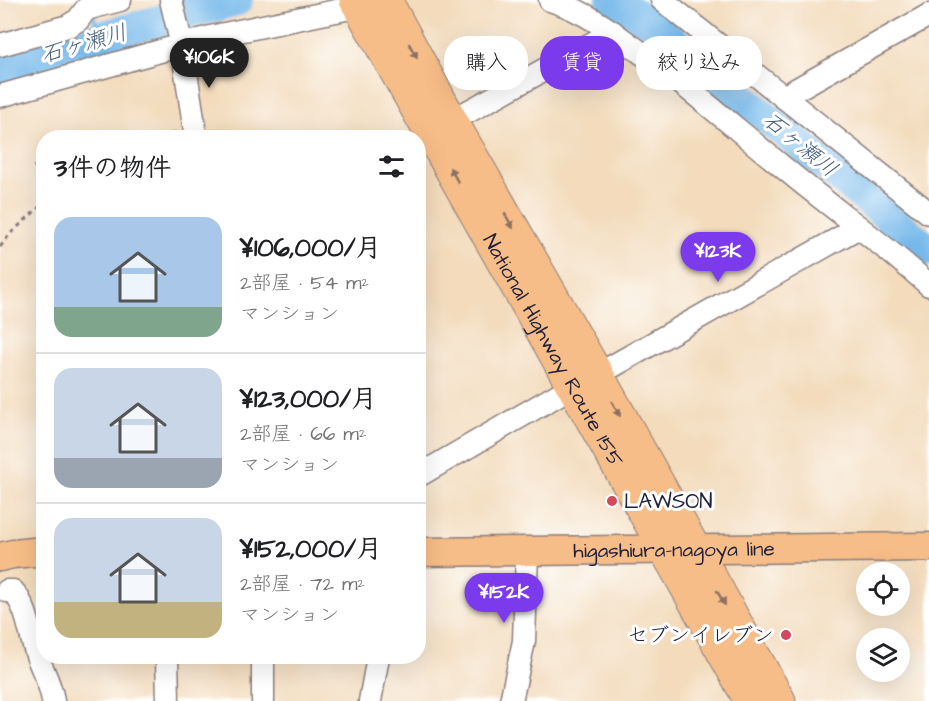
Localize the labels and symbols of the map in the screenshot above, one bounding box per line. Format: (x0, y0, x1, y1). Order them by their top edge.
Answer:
water label: 石ヶ瀬川 (37, 17, 131, 71)
pin: ¥106K (167, 38, 251, 89)
one-way arrow (408, 43, 418, 60)
water label: 石ヶ瀬川 (756, 105, 844, 185)
one-way arrow (449, 166, 459, 183)
one-way arrow (504, 213, 514, 230)
street label: National Highway Route 155 (476, 228, 631, 472)
pin: ¥123K (676, 232, 760, 283)
one-way arrow (610, 401, 621, 417)
place label: LAWSON (624, 487, 712, 516)
marker: LAWSON (605, 494, 619, 508)
street label: higashiura-nagoya line (573, 534, 775, 567)
pin: ¥152K (462, 573, 546, 624)
one-way arrow (716, 589, 726, 606)
place label: セブンイレブン (627, 621, 774, 650)
marker: セブンイレブン (779, 628, 793, 642)

